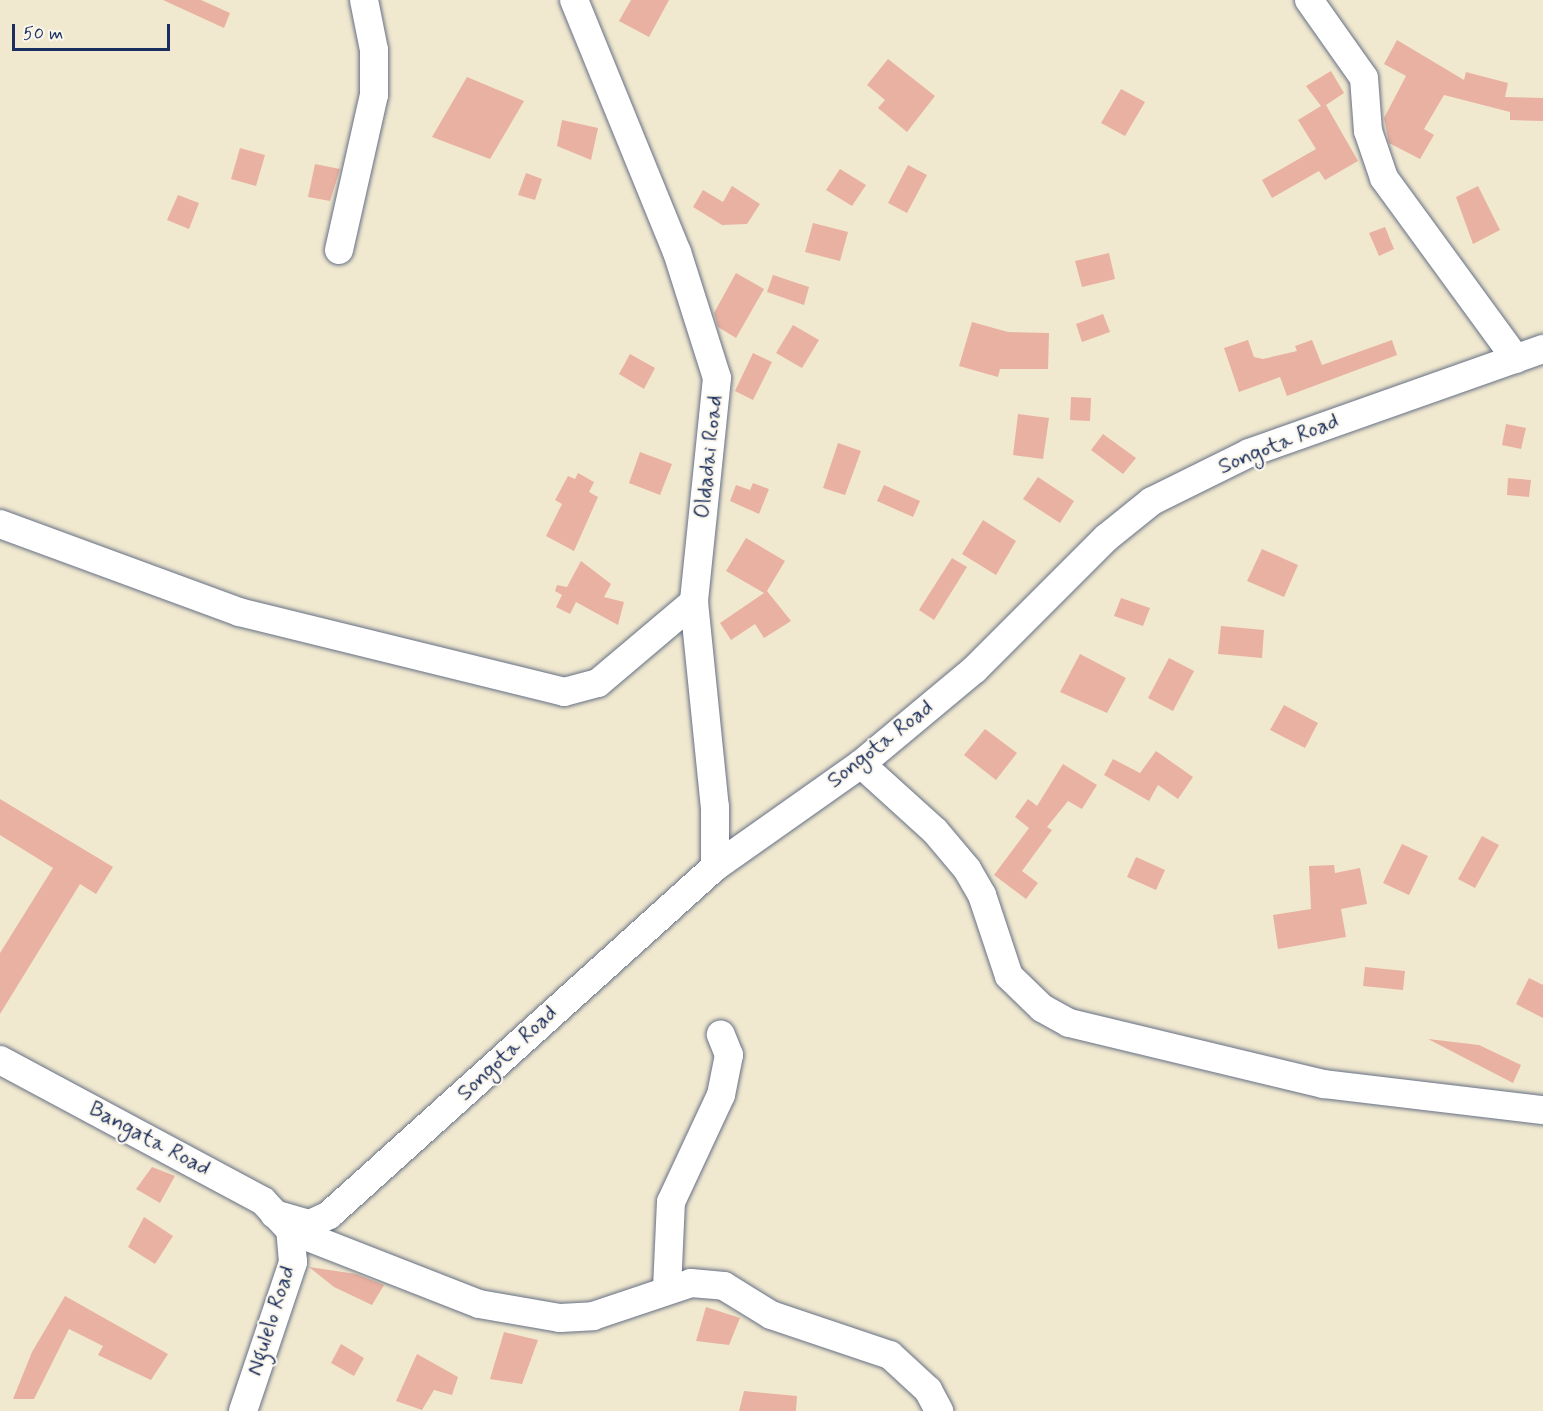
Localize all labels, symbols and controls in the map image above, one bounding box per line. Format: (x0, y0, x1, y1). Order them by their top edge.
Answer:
scale bar (15, 12, 172, 50)
text: 50 m (23, 22, 63, 46)
street label: Oldadai Road (691, 395, 729, 519)
street label: Songota Road (1215, 409, 1343, 481)
street label: Songota Road (823, 695, 939, 795)
street label: Songota Road (452, 1001, 564, 1107)
street label: Bangata Road (84, 1097, 214, 1183)
street label: Ngulelo Road (242, 1263, 302, 1379)

